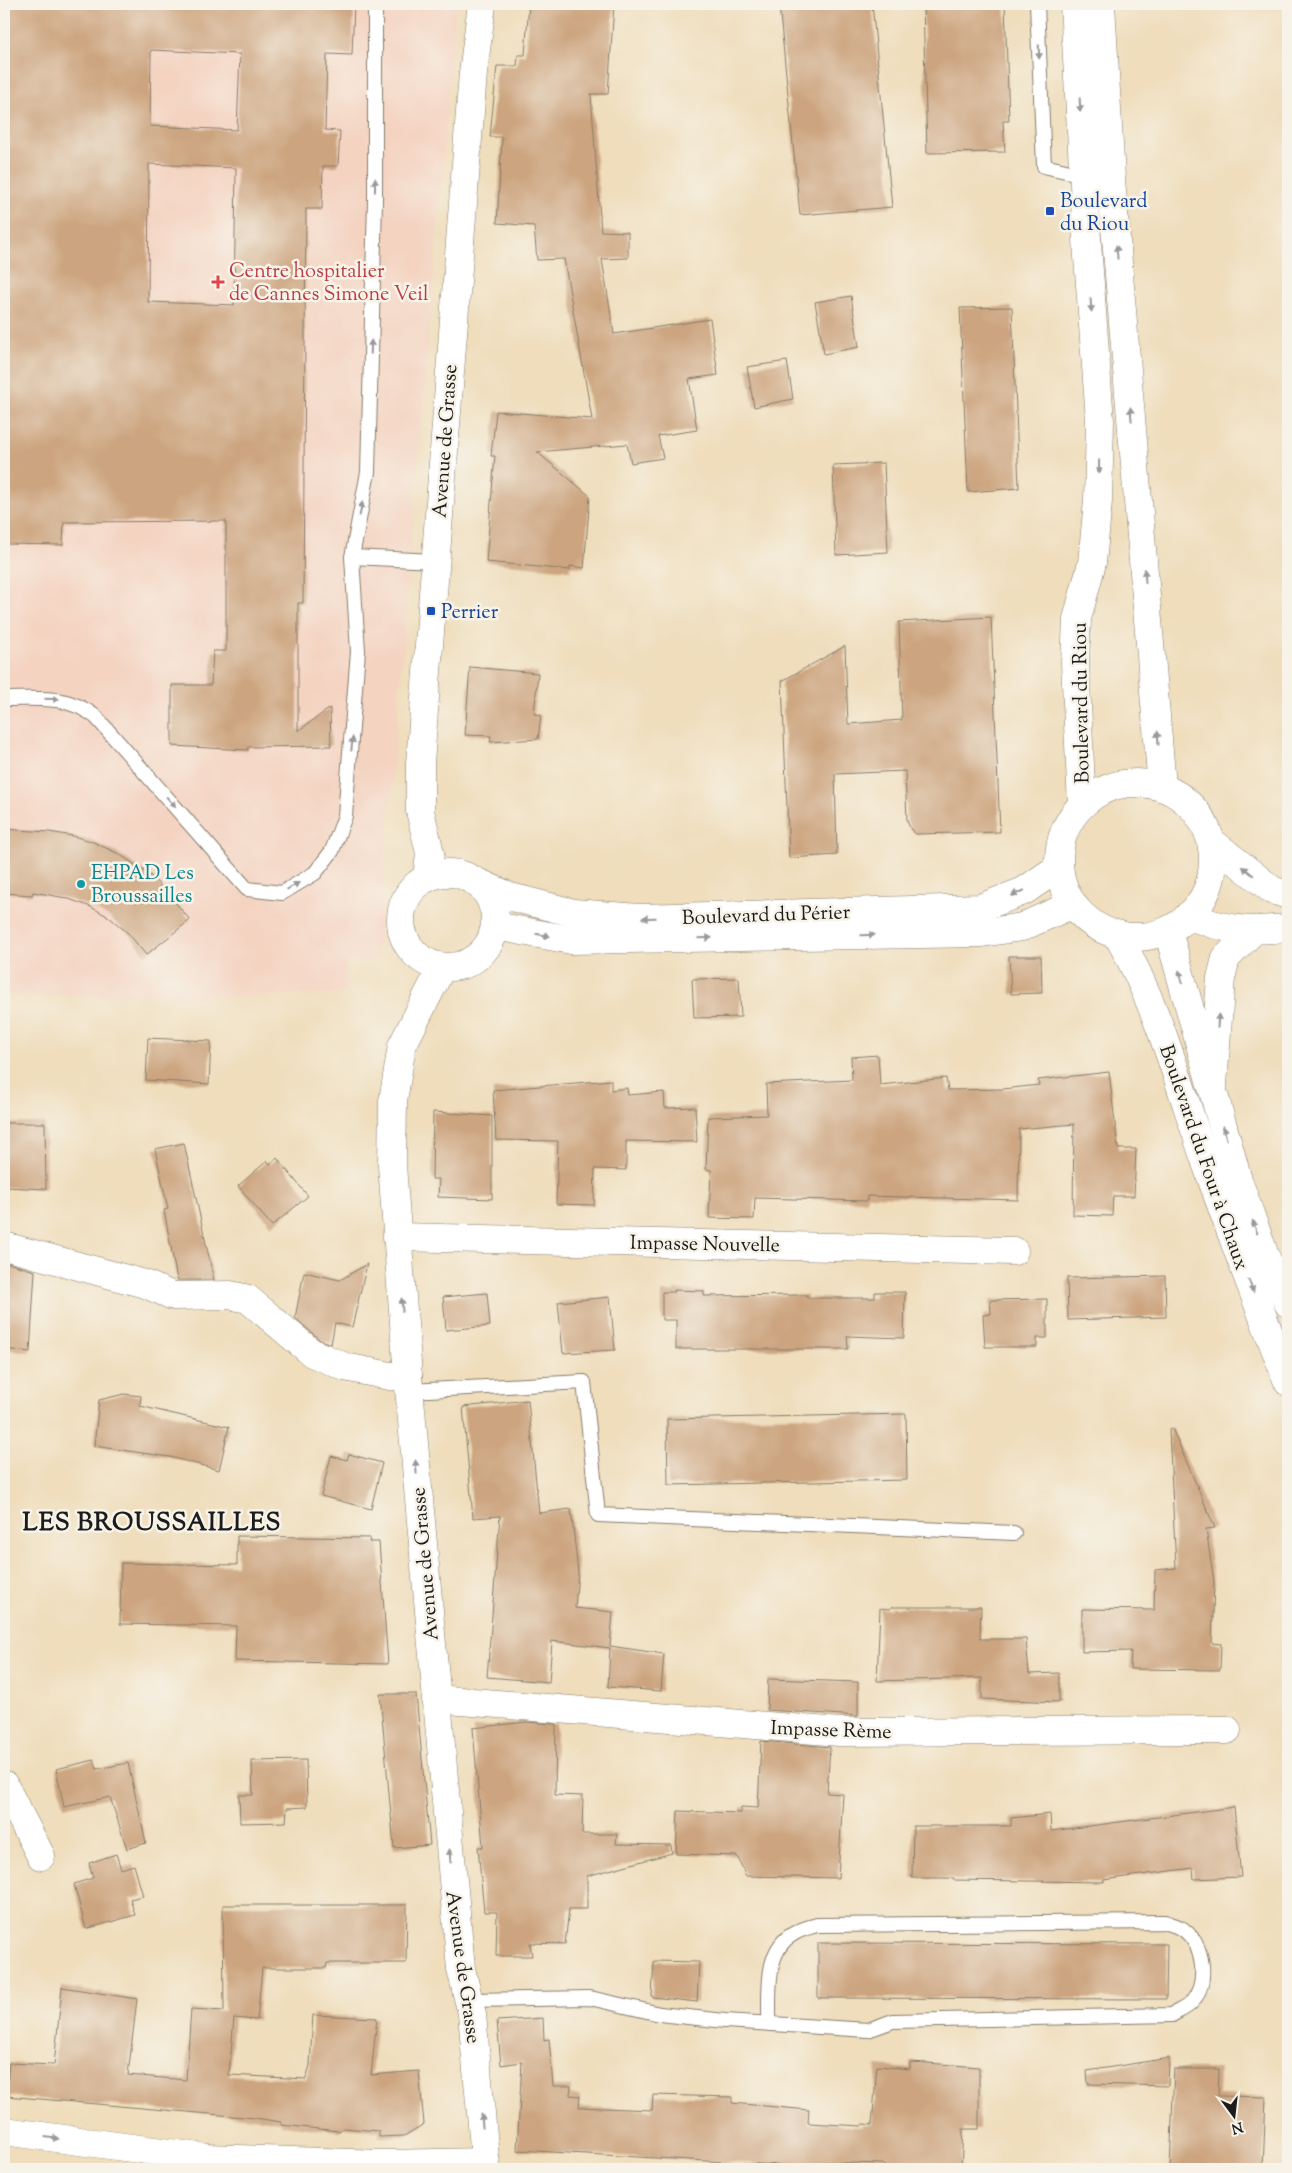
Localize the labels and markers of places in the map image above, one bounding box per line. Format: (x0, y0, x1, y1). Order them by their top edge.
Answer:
place label: Boulevard du Riou (1060, 188, 1148, 240)
marker: Boulevard du Riou (1044, 205, 1056, 217)
place label: Centre hospitalier de Cannes Simone Veil (229, 258, 429, 310)
marker: Centre hospitalier de Cannes Simone Veil (211, 275, 225, 289)
place label: Perrier (441, 599, 499, 628)
marker: Perrier (425, 605, 437, 617)
place label: EHPAD Les Broussailles (91, 860, 194, 912)
marker: EHPAD Les Broussailles (75, 878, 87, 890)

